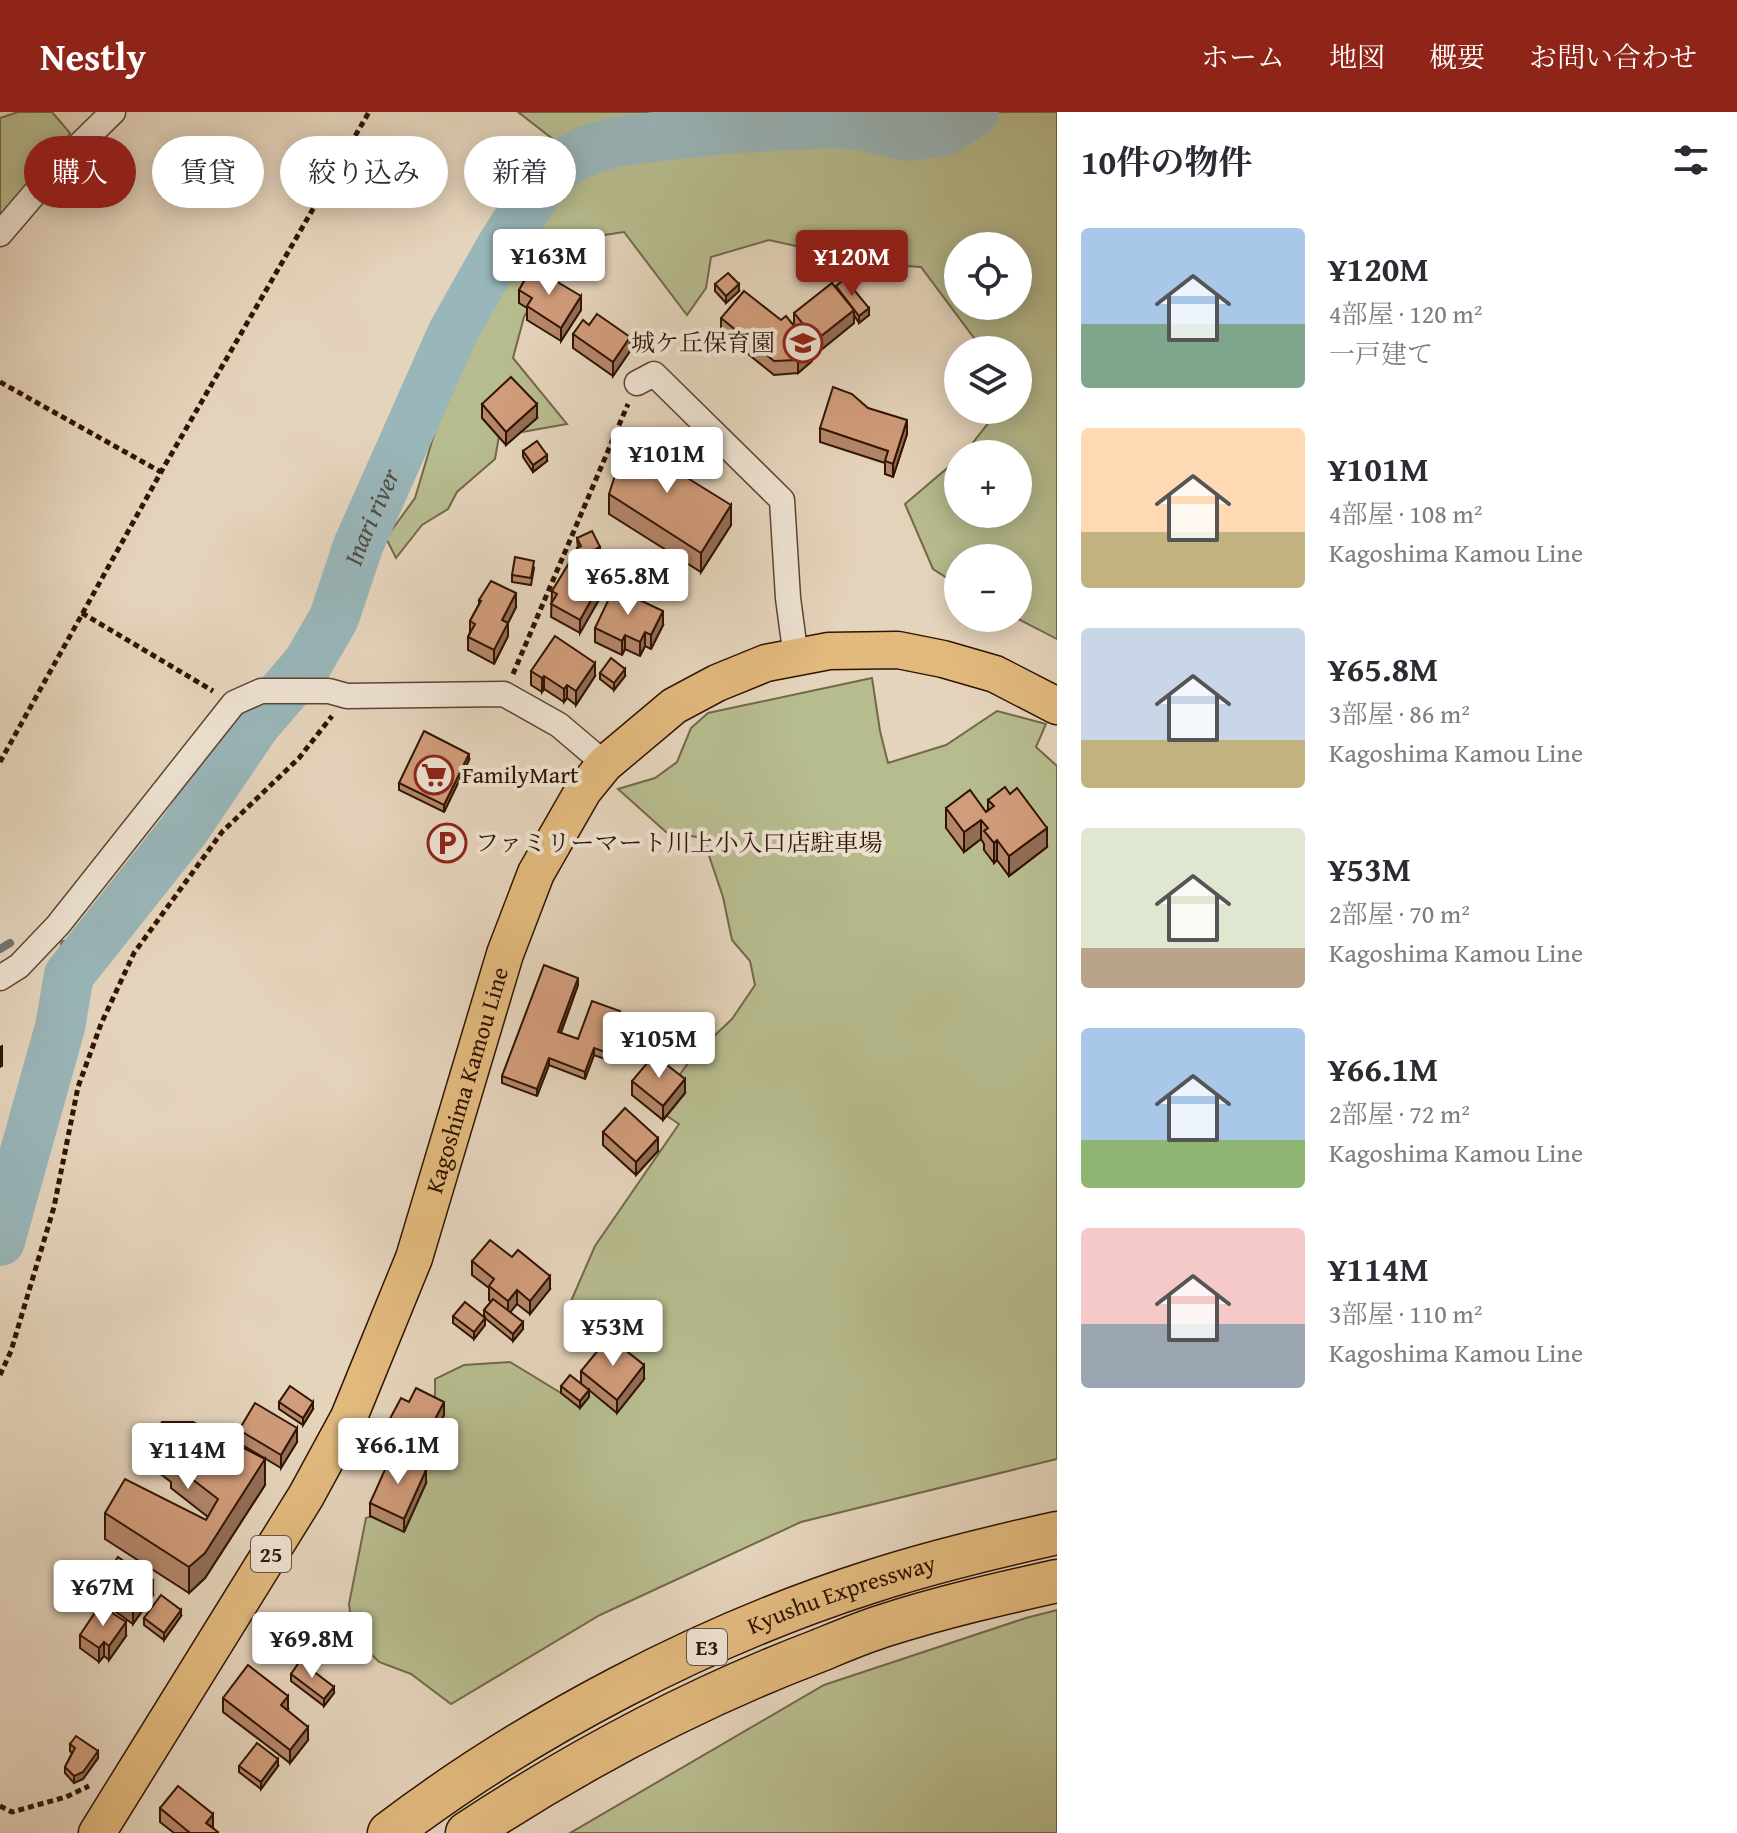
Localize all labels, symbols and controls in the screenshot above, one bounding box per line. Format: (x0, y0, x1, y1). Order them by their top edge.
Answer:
text: Nestly (40, 28, 146, 84)
text: ホーム (1201, 36, 1285, 77)
text: 地図 (1329, 36, 1385, 77)
text: 概要 (1429, 36, 1485, 77)
text: お問い合わせ (1529, 36, 1697, 77)
chip: 購入 (24, 136, 136, 208)
chip: 賃貸 (152, 136, 264, 208)
chip: 絞り込み (280, 136, 448, 208)
chip: 新着 (464, 136, 576, 208)
text: 10件の物件 (1081, 137, 1252, 186)
icon: filters (1669, 138, 1713, 182)
pin: ¥163M (493, 229, 605, 297)
pin: ¥120M (796, 230, 908, 298)
map controls (944, 232, 1032, 632)
button: locate (944, 232, 1032, 320)
text: ¥163M (511, 235, 587, 274)
text: ¥120M (814, 236, 890, 275)
text: ¥120M (1329, 244, 1429, 293)
icon: home (1145, 260, 1241, 356)
text: 4部屋 · 120 m² (1329, 294, 1483, 333)
school or university icon: 城ケ丘保育園 (782, 322, 824, 364)
place label: 城ケ丘保育園 (631, 325, 775, 360)
text: 一戸建て (1329, 334, 1433, 373)
button: layers (944, 336, 1032, 424)
pin: ¥101M (611, 427, 723, 495)
text: ¥101M (629, 433, 705, 472)
button: + (944, 440, 1032, 528)
text: ¥101M (1329, 444, 1429, 493)
icon: home (1145, 460, 1241, 556)
water label: Inari river (333, 461, 410, 570)
text: 4部屋 · 108 m² (1329, 494, 1483, 533)
text: Kagoshima Kamou Line (1329, 533, 1583, 572)
button: − (944, 544, 1032, 632)
pin: ¥65.8M (563, 549, 693, 617)
text: ¥65.8M (586, 555, 670, 594)
text: ¥65.8M (1329, 644, 1438, 693)
icon: home (1145, 660, 1241, 756)
text: 3部屋 · 86 m² (1329, 694, 1470, 733)
text: Kagoshima Kamou Line (1329, 733, 1583, 772)
supermarket icon: FamilyMart (413, 754, 455, 796)
place label: FamilyMart (462, 757, 579, 792)
parking icon: ファミリーマート川上小入口店駐車場 (426, 822, 468, 864)
place label: ファミリーマート川上小入口店駐車場 (475, 825, 883, 860)
text: ¥53M (1329, 844, 1411, 893)
icon: home (1145, 860, 1241, 956)
text: 2部屋 · 70 m² (1329, 894, 1470, 933)
text: Kagoshima Kamou Line (1329, 933, 1583, 972)
street label: Kagoshima Kamou Line (416, 963, 517, 1197)
pin: ¥105M (603, 1012, 715, 1080)
text: ¥105M (621, 1018, 697, 1057)
text: ¥66.1M (1329, 1044, 1438, 1093)
icon: home (1145, 1060, 1241, 1156)
text: 2部屋 · 72 m² (1329, 1094, 1470, 1133)
text: Kagoshima Kamou Line (1329, 1133, 1583, 1172)
text: ¥114M (1329, 1244, 1429, 1293)
icon: home (1145, 1260, 1241, 1356)
text: 3部屋 · 110 m² (1329, 1294, 1483, 1333)
pin: ¥53M (566, 1300, 660, 1368)
text: ¥53M (582, 1306, 644, 1345)
text: Kagoshima Kamou Line (1329, 1333, 1583, 1372)
pin: ¥66.1M (333, 1418, 463, 1486)
pin: ¥114M (132, 1423, 244, 1491)
text: ¥66.1M (356, 1424, 440, 1463)
text: ¥114M (150, 1429, 226, 1468)
road number: 25 (251, 1536, 291, 1572)
street label: Kyushu Expressway (741, 1545, 940, 1643)
pin: ¥67M (56, 1560, 150, 1628)
text: ¥67M (72, 1566, 134, 1605)
pin: ¥69.8M (247, 1612, 377, 1680)
text: ¥69.8M (270, 1618, 354, 1657)
road number: E3 (687, 1629, 727, 1665)

